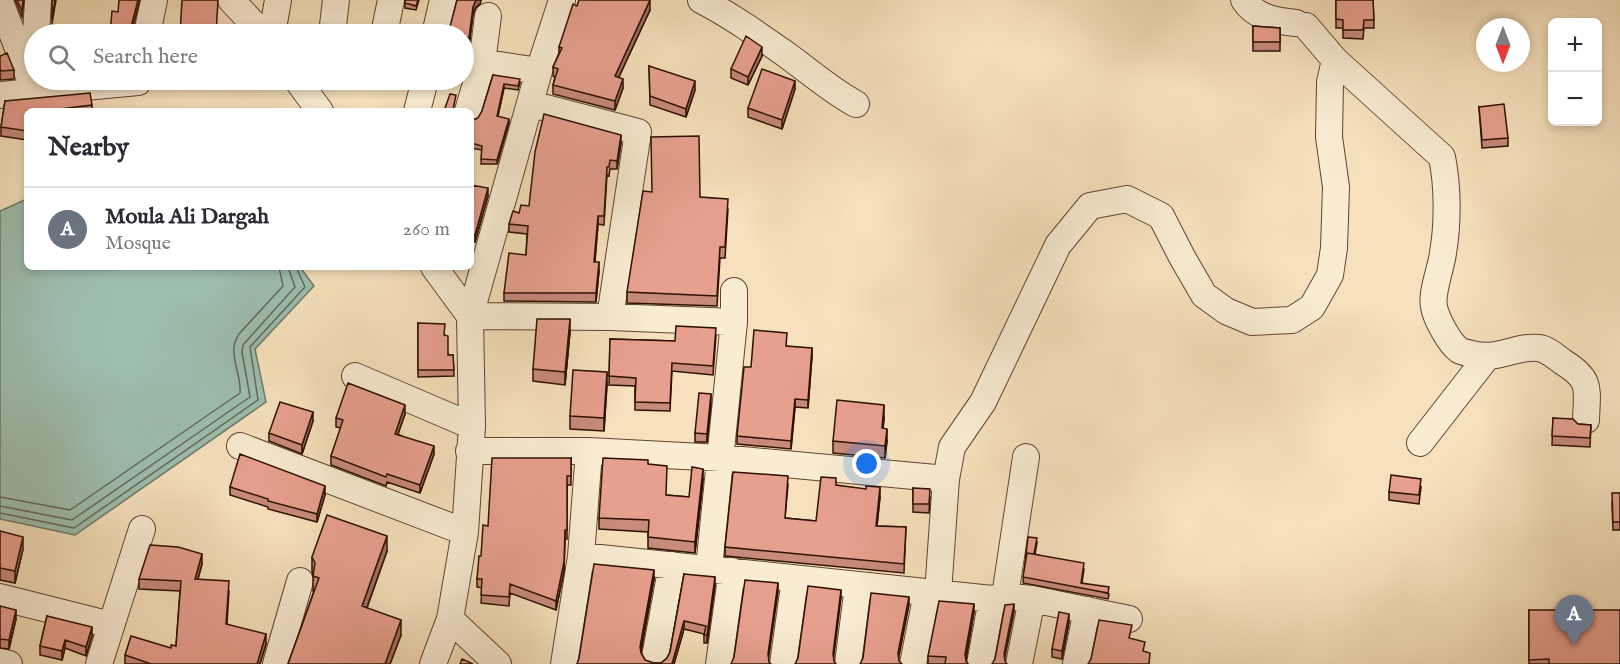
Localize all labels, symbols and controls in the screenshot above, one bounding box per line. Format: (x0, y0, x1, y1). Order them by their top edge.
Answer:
north arrow (1476, 18, 1530, 72)
map controls (1548, 18, 1602, 126)
button: + (1548, 18, 1602, 72)
search box (24, 24, 474, 90)
icon: search (45, 41, 78, 74)
text: Search here (93, 43, 198, 71)
button: − (1548, 72, 1602, 126)
text: Nearby (48, 131, 129, 164)
text: Moula Ali Dargah (105, 203, 269, 231)
text: A (61, 217, 74, 242)
text: 260 m (403, 217, 450, 242)
text: Mosque (105, 231, 171, 256)
your location (852, 449, 881, 478)
pin: A (1554, 596, 1594, 645)

